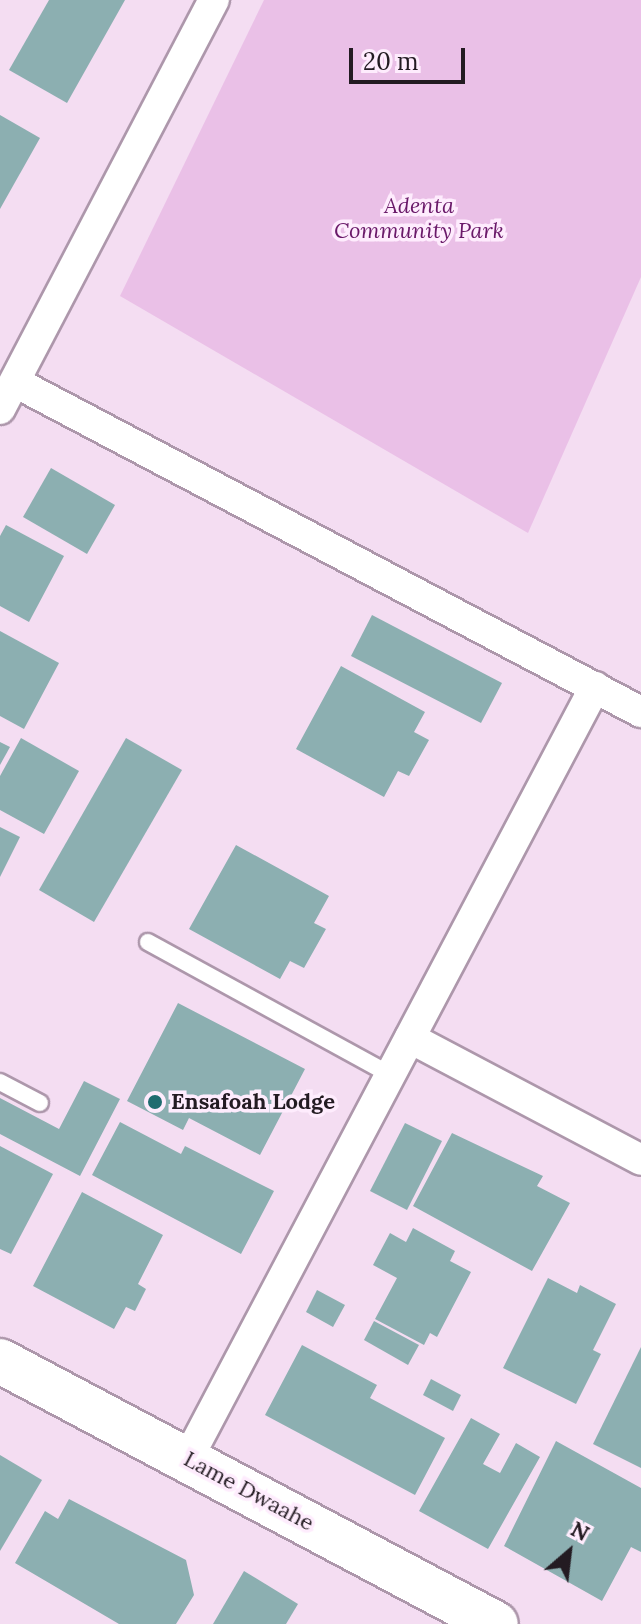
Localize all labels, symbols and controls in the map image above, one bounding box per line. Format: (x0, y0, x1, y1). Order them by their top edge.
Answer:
scale bar (353, 32, 469, 82)
text: 20 m (363, 46, 419, 77)
park label: Adenta Community Park (334, 192, 504, 244)
place label: Ensafoah Lodge (171, 1089, 335, 1115)
marker: Ensafoah Lodge (146, 1093, 164, 1111)
street label: Lame Dwaahe (179, 1446, 319, 1536)
north arrow (529, 1512, 609, 1592)
text: N (566, 1514, 594, 1547)

